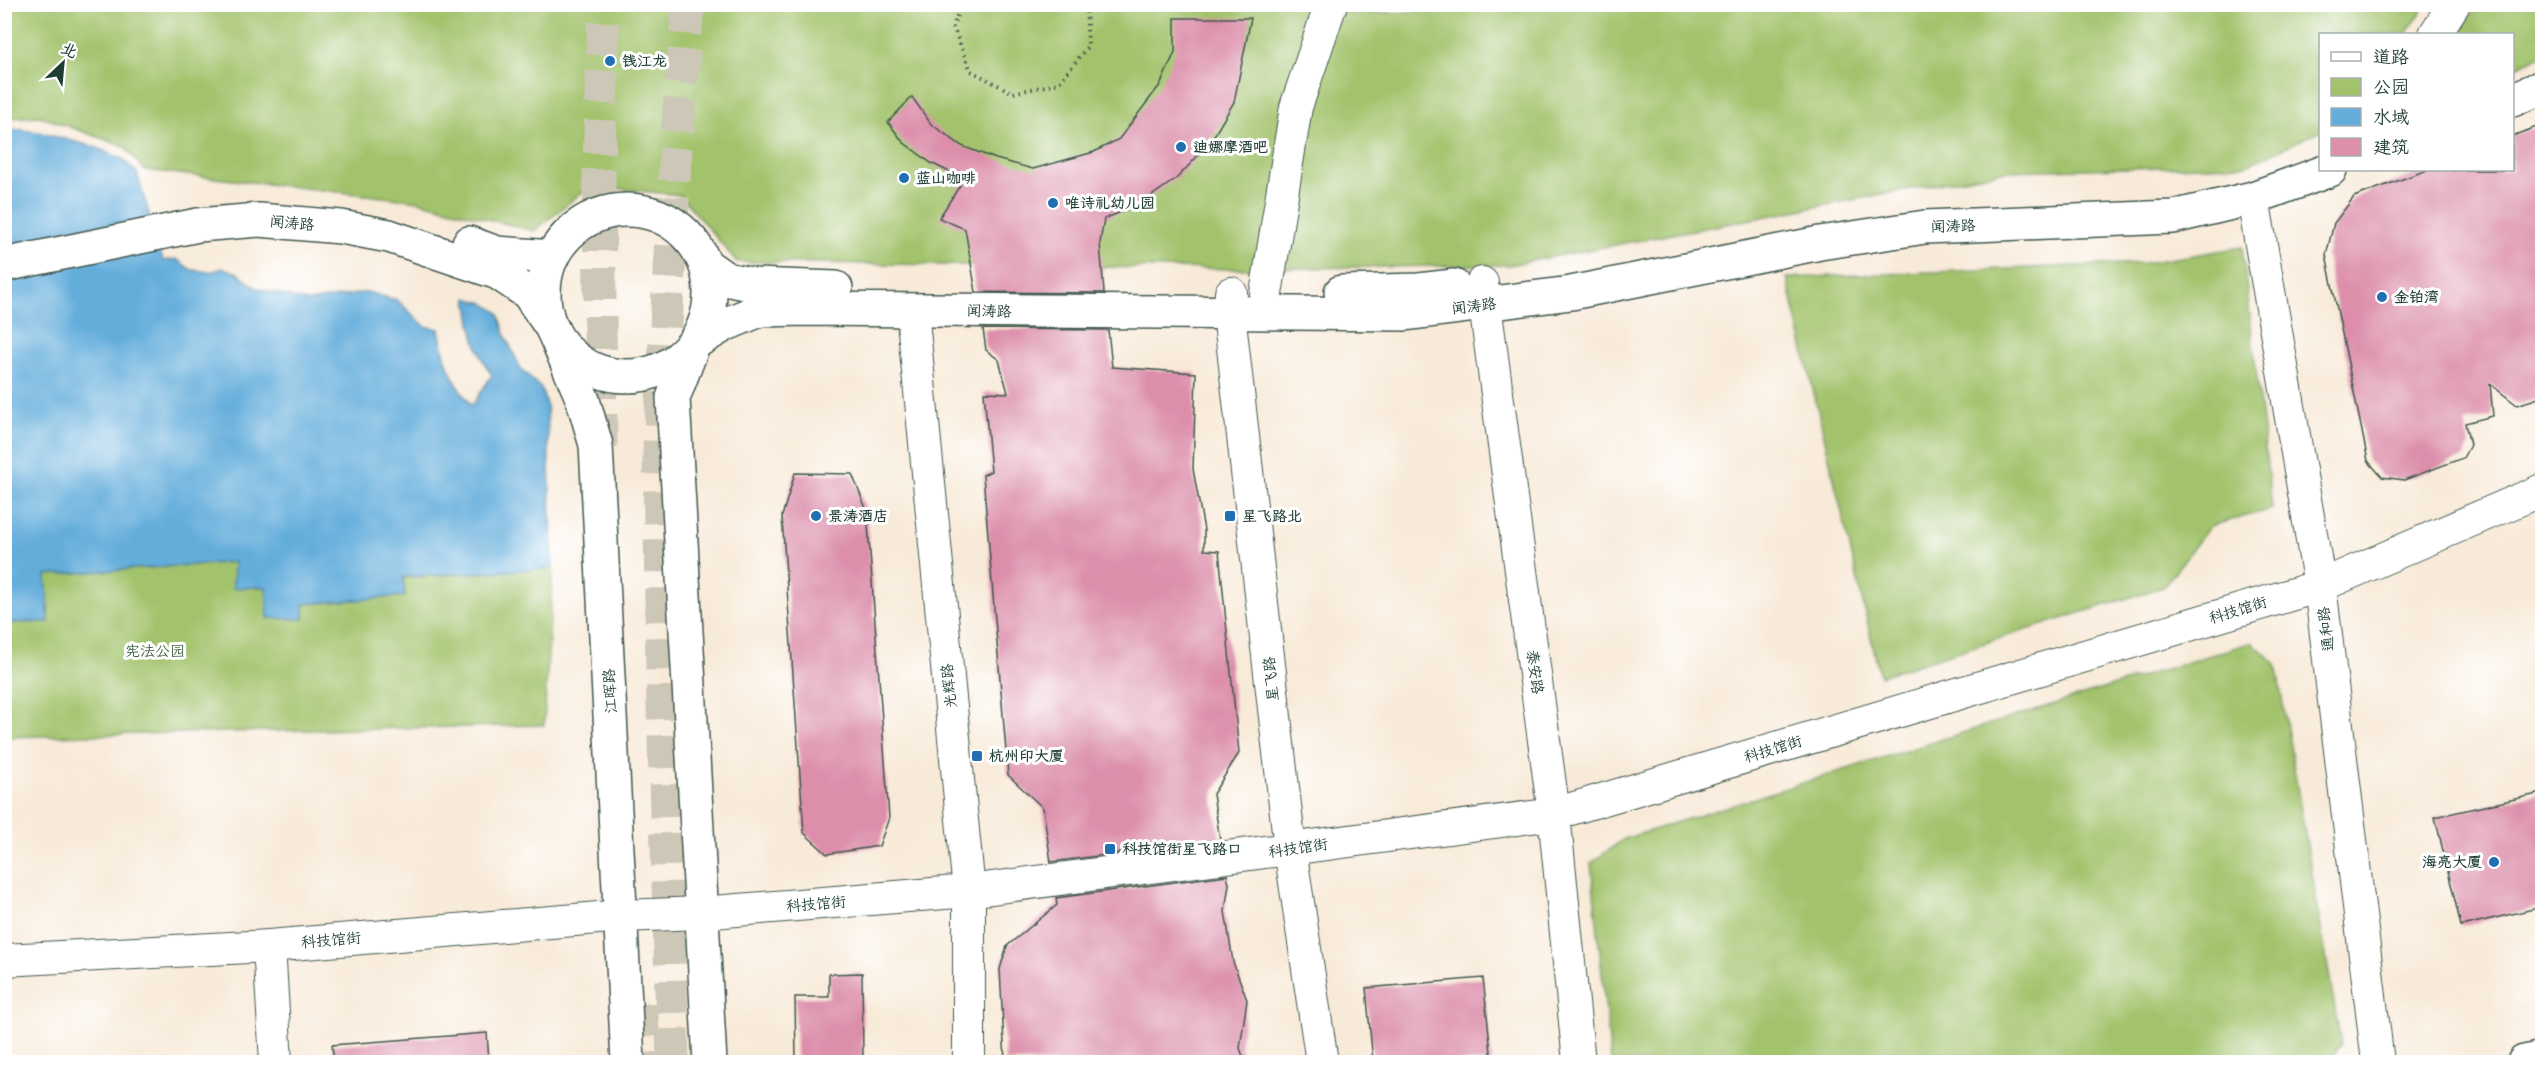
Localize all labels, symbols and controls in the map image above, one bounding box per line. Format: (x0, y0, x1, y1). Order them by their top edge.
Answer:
north arrow (33, 33, 93, 93)
legend (2319, 33, 2514, 171)
text: 北 (58, 36, 82, 62)
text: 道路 (2373, 44, 2409, 68)
place label: 钱江龙 (622, 50, 667, 70)
marker: 钱江龙 (603, 54, 617, 68)
text: 公园 (2373, 74, 2409, 98)
text: 水域 (2373, 104, 2409, 128)
text: 建筑 (2373, 134, 2409, 158)
place label: 迪娜摩酒吧 (1193, 136, 1268, 156)
marker: 迪娜摩酒吧 (1174, 140, 1188, 154)
place label: 蓝山咖啡 (916, 167, 976, 187)
marker: 蓝山咖啡 (897, 171, 911, 185)
place label: 唯诗礼幼儿园 (1065, 192, 1155, 212)
marker: 唯诗礼幼儿园 (1046, 196, 1060, 210)
street label: 闻涛路 (269, 210, 315, 234)
street label: 闻涛路 (1930, 214, 1976, 236)
place label: 金铂湾 (2394, 286, 2439, 306)
marker: 金铂湾 (2375, 290, 2389, 304)
street label: 闻涛路 (1450, 292, 1497, 318)
street label: 闻涛路 (966, 300, 1012, 320)
place label: 景涛酒店 (828, 505, 888, 525)
place label: 星飞路北 (1242, 505, 1302, 525)
marker: 景涛酒店 (809, 509, 823, 523)
marker: 星飞路北 (1223, 509, 1237, 523)
street label: 科技馆街 (2206, 591, 2269, 627)
street label: 通和路 (2312, 606, 2338, 653)
park label: 宪法公园 (125, 640, 185, 660)
street label: 泰安路 (1523, 648, 1549, 696)
street label: 星飞路 (1258, 656, 1282, 703)
street label: 光辉路 (936, 663, 960, 710)
street label: 江晖路 (598, 668, 620, 714)
street label: 科技馆街 (1741, 730, 1804, 766)
place label: 杭州印大厦 (989, 745, 1064, 765)
marker: 杭州印大厦 (970, 749, 984, 763)
street label: 科技馆街 (1267, 833, 1329, 861)
place label: 科技馆街星飞路口 (1122, 838, 1242, 858)
marker: 科技馆街星飞路口 (1103, 842, 1117, 856)
place label: 海亮大厦 (2422, 851, 2482, 871)
marker: 海亮大厦 (2487, 855, 2501, 869)
street label: 科技馆街 (785, 890, 847, 916)
street label: 科技馆街 (300, 926, 362, 952)

